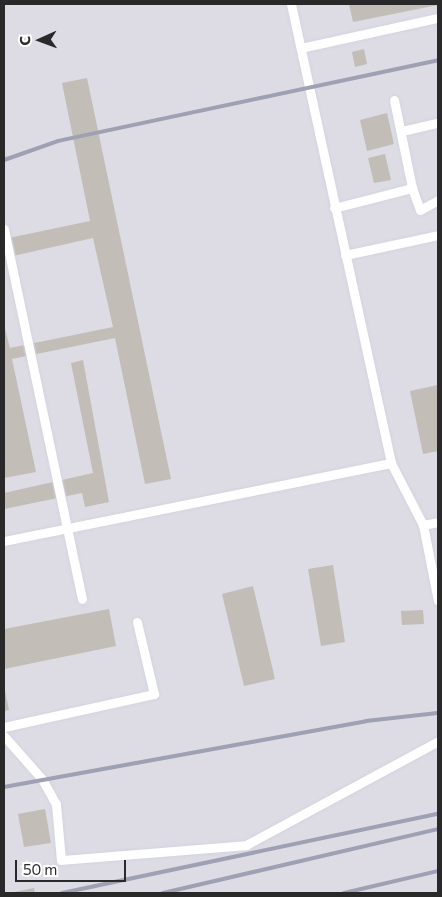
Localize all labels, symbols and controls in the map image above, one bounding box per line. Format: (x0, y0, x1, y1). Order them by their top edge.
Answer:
north arrow (15, 15, 65, 65)
text: С (16, 35, 33, 46)
scale bar (18, 850, 129, 882)
text: 50 m (23, 860, 57, 878)

